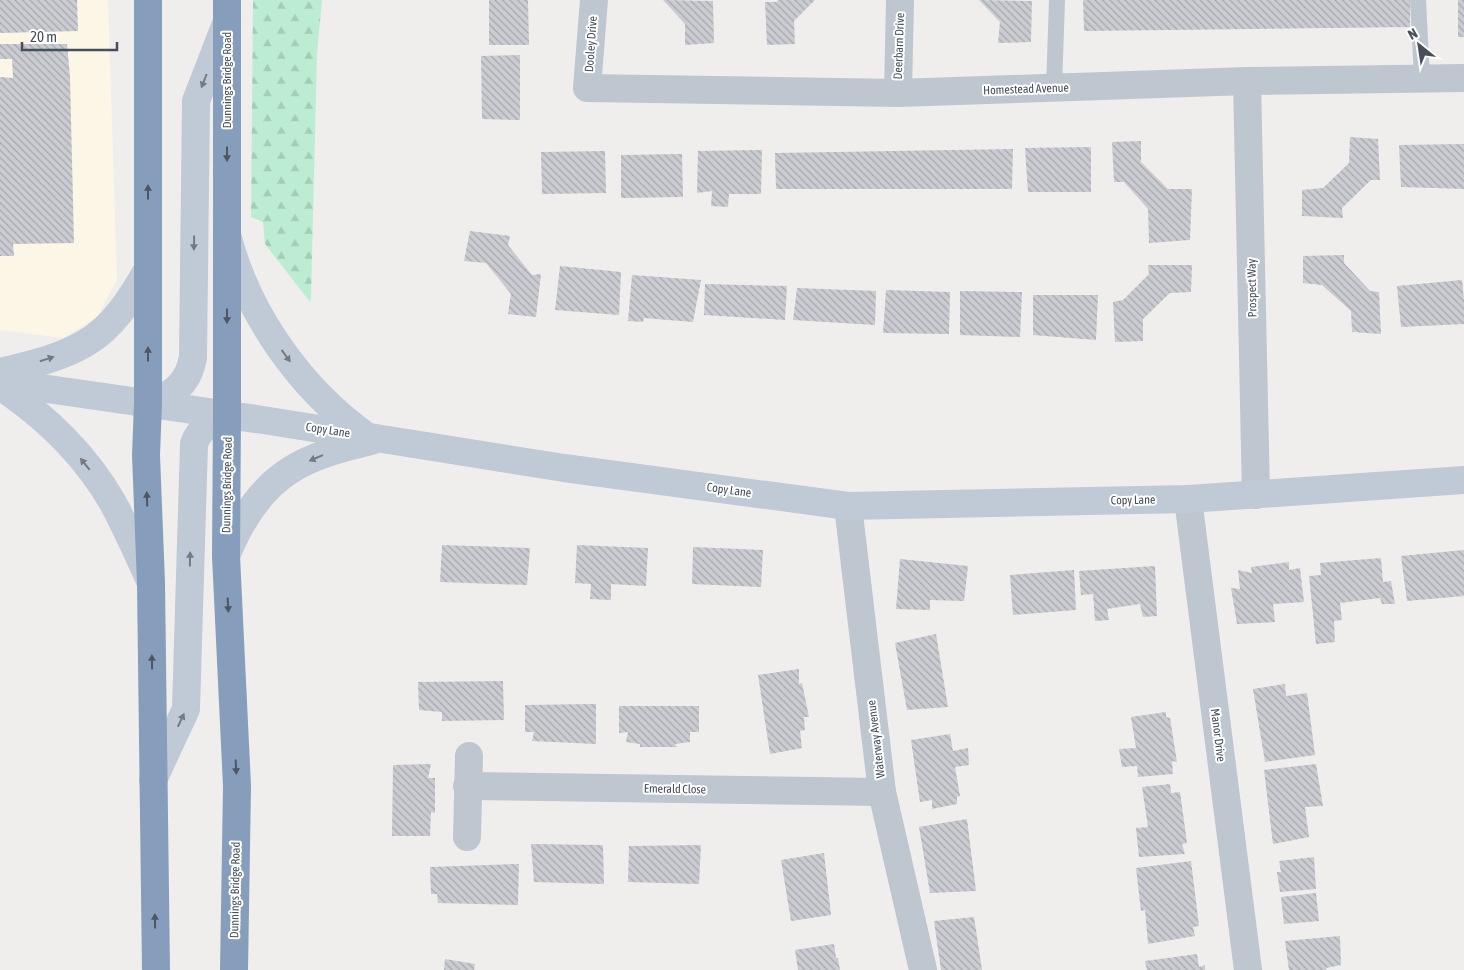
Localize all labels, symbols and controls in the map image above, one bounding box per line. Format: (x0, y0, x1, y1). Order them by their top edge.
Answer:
street label: Deerbarn Drive (891, 12, 907, 80)
street label: Dooley Drive (582, 15, 600, 73)
scale bar (22, 20, 118, 52)
north arrow (1394, 20, 1444, 70)
text: N (1405, 25, 1420, 43)
text: 20 m (30, 28, 57, 45)
street label: Dunnings Bridge Road (220, 32, 234, 128)
one-way arrow (200, 74, 207, 89)
street label: Homestead Avenue (983, 81, 1069, 97)
one-way arrow (223, 146, 231, 162)
one-way arrow (144, 184, 152, 200)
one-way arrow (190, 235, 198, 251)
street label: Prospect Way (1244, 258, 1260, 318)
one-way arrow (223, 308, 231, 324)
one-way arrow (144, 346, 152, 362)
one-way arrow (281, 350, 291, 363)
one-way arrow (40, 355, 55, 363)
street label: Copy Lane (305, 420, 351, 440)
street label: Dunnings Bridge Road (219, 437, 235, 533)
one-way arrow (309, 454, 323, 462)
one-way arrow (80, 458, 91, 471)
street label: Copy Lane (706, 480, 752, 500)
one-way arrow (143, 491, 151, 507)
street label: Copy Lane (1111, 493, 1155, 507)
one-way arrow (186, 551, 194, 567)
one-way arrow (224, 597, 232, 613)
one-way arrow (148, 653, 156, 669)
street label: Waterway Avenue (864, 699, 888, 779)
street label: Manor Drive (1208, 708, 1228, 762)
one-way arrow (177, 713, 185, 727)
one-way arrow (232, 759, 240, 775)
street label: Emerald Close (644, 781, 706, 797)
street label: Dunnings Bridge Road (227, 842, 243, 938)
one-way arrow (151, 913, 159, 929)

